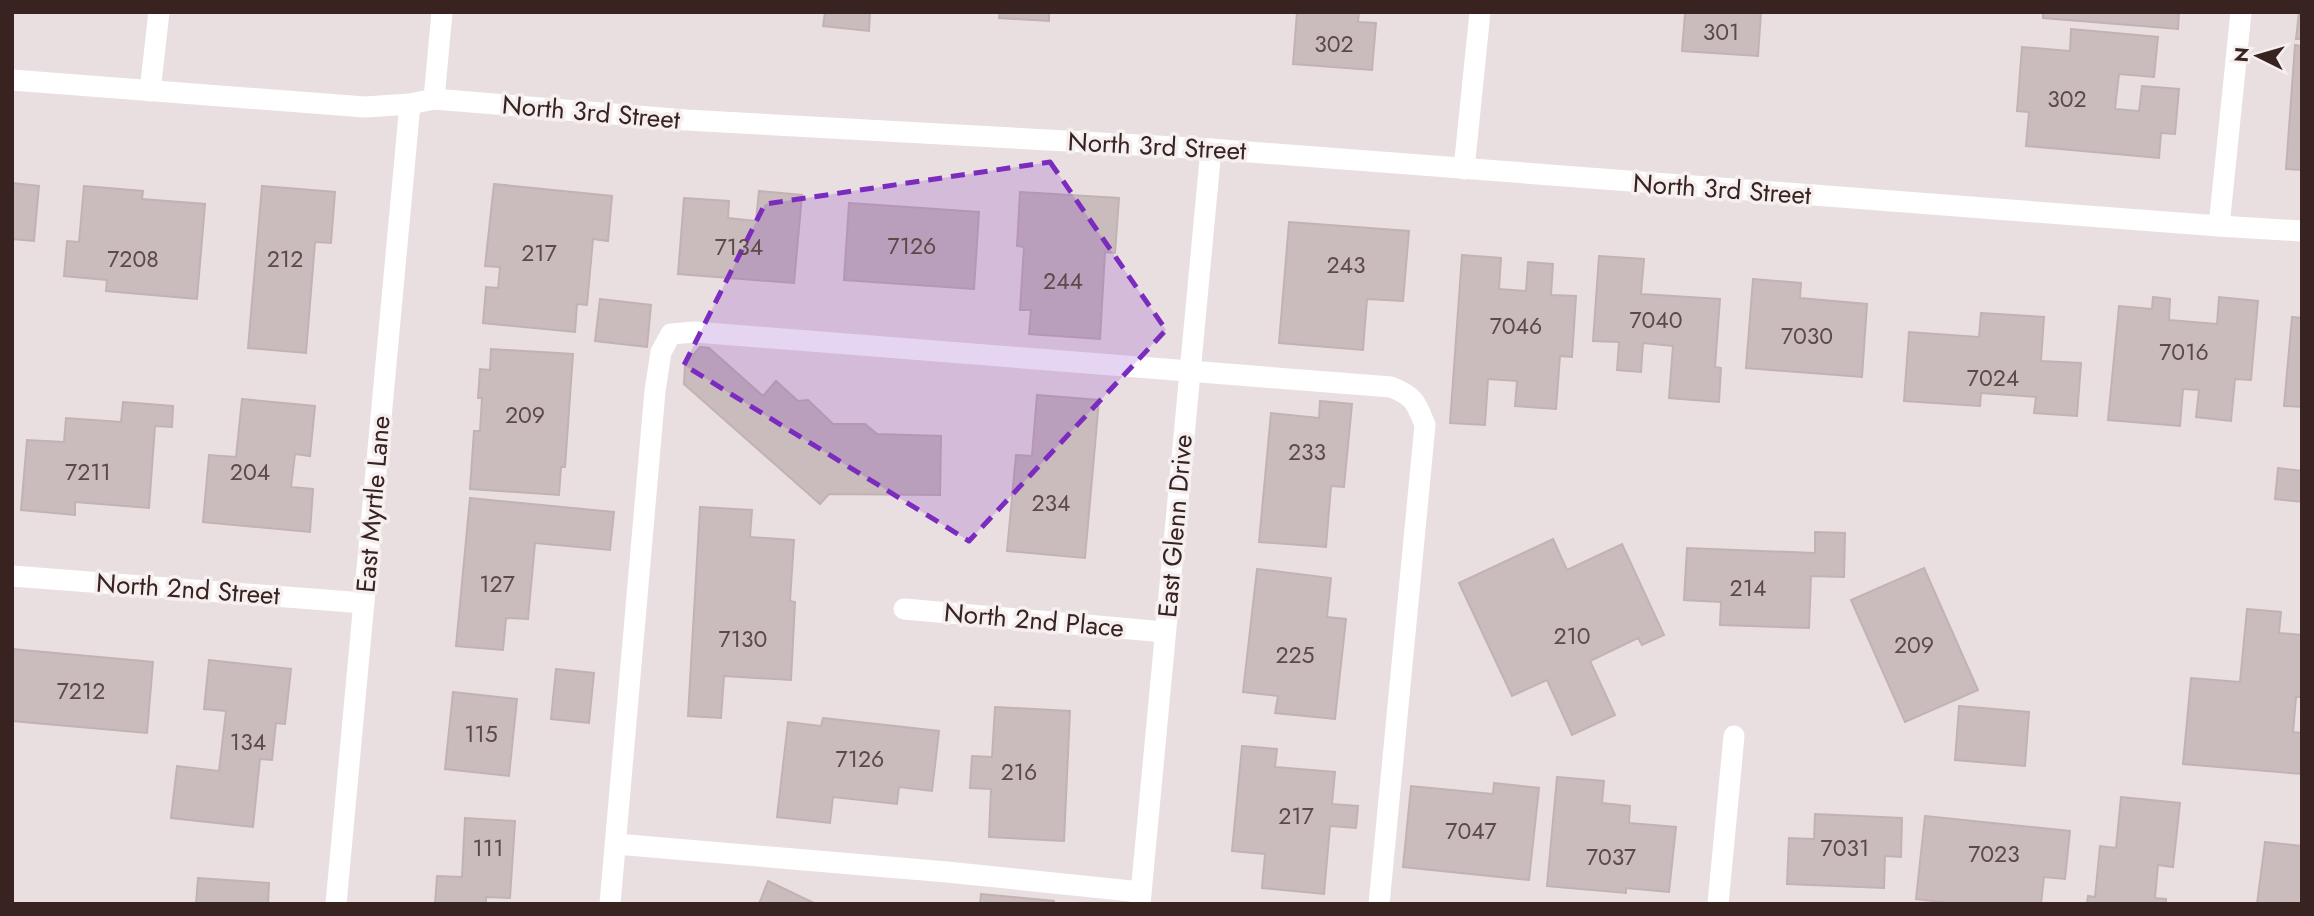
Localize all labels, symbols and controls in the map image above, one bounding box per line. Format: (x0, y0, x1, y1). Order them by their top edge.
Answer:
house number: 301 (1703, 15, 1739, 49)
north arrow (2223, 21, 2293, 91)
house number: 302 (1314, 27, 1354, 61)
text: N (2227, 46, 2256, 63)
house number: 302 (2047, 82, 2087, 116)
street label: North 3rd Street (500, 85, 682, 139)
street label: North 3rd Street (1067, 122, 1248, 170)
street label: North 3rd Street (1632, 164, 1813, 214)
house number: 7126 (888, 229, 936, 263)
house number: 7134 (715, 230, 763, 264)
house number: 217 (521, 236, 557, 270)
house number: 7208 (107, 242, 159, 276)
house number: 212 (267, 242, 303, 276)
house number: 243 (1326, 248, 1366, 282)
house number: 244 (1043, 264, 1083, 298)
house number: 7040 (1629, 303, 1683, 337)
house number: 7046 (1490, 309, 1542, 343)
house number: 7030 (1781, 319, 1833, 353)
house number: 7016 (2159, 335, 2209, 369)
house number: 7024 (1967, 361, 2019, 395)
house number: 209 (505, 398, 545, 432)
street label: East Myrtle Lane (346, 414, 400, 594)
street label: East Glenn Drive (1148, 433, 1202, 619)
house number: 233 (1288, 435, 1326, 469)
house number: 7211 (65, 455, 111, 489)
house number: 204 (230, 455, 270, 489)
house number: 234 (1031, 486, 1071, 520)
street label: North 2nd Street (95, 564, 282, 614)
house number: 127 (479, 567, 515, 601)
house number: 214 (1730, 571, 1766, 605)
street label: North 2nd Place (942, 593, 1126, 647)
house number: 210 (1553, 619, 1591, 653)
house number: 7130 (719, 622, 767, 656)
house number: 209 (1894, 628, 1934, 662)
house number: 225 (1275, 638, 1315, 672)
house number: 7212 (57, 674, 105, 708)
house number: 115 (464, 717, 498, 751)
house number: 134 (230, 725, 266, 759)
house number: 7126 (836, 742, 884, 776)
house number: 216 (1001, 755, 1037, 789)
house number: 217 (1278, 799, 1314, 833)
house number: 7047 (1445, 814, 1497, 848)
house number: 111 (472, 831, 504, 865)
house number: 7031 (1821, 831, 1869, 865)
house number: 7023 (1968, 837, 2020, 871)
house number: 7037 (1586, 840, 1636, 874)

